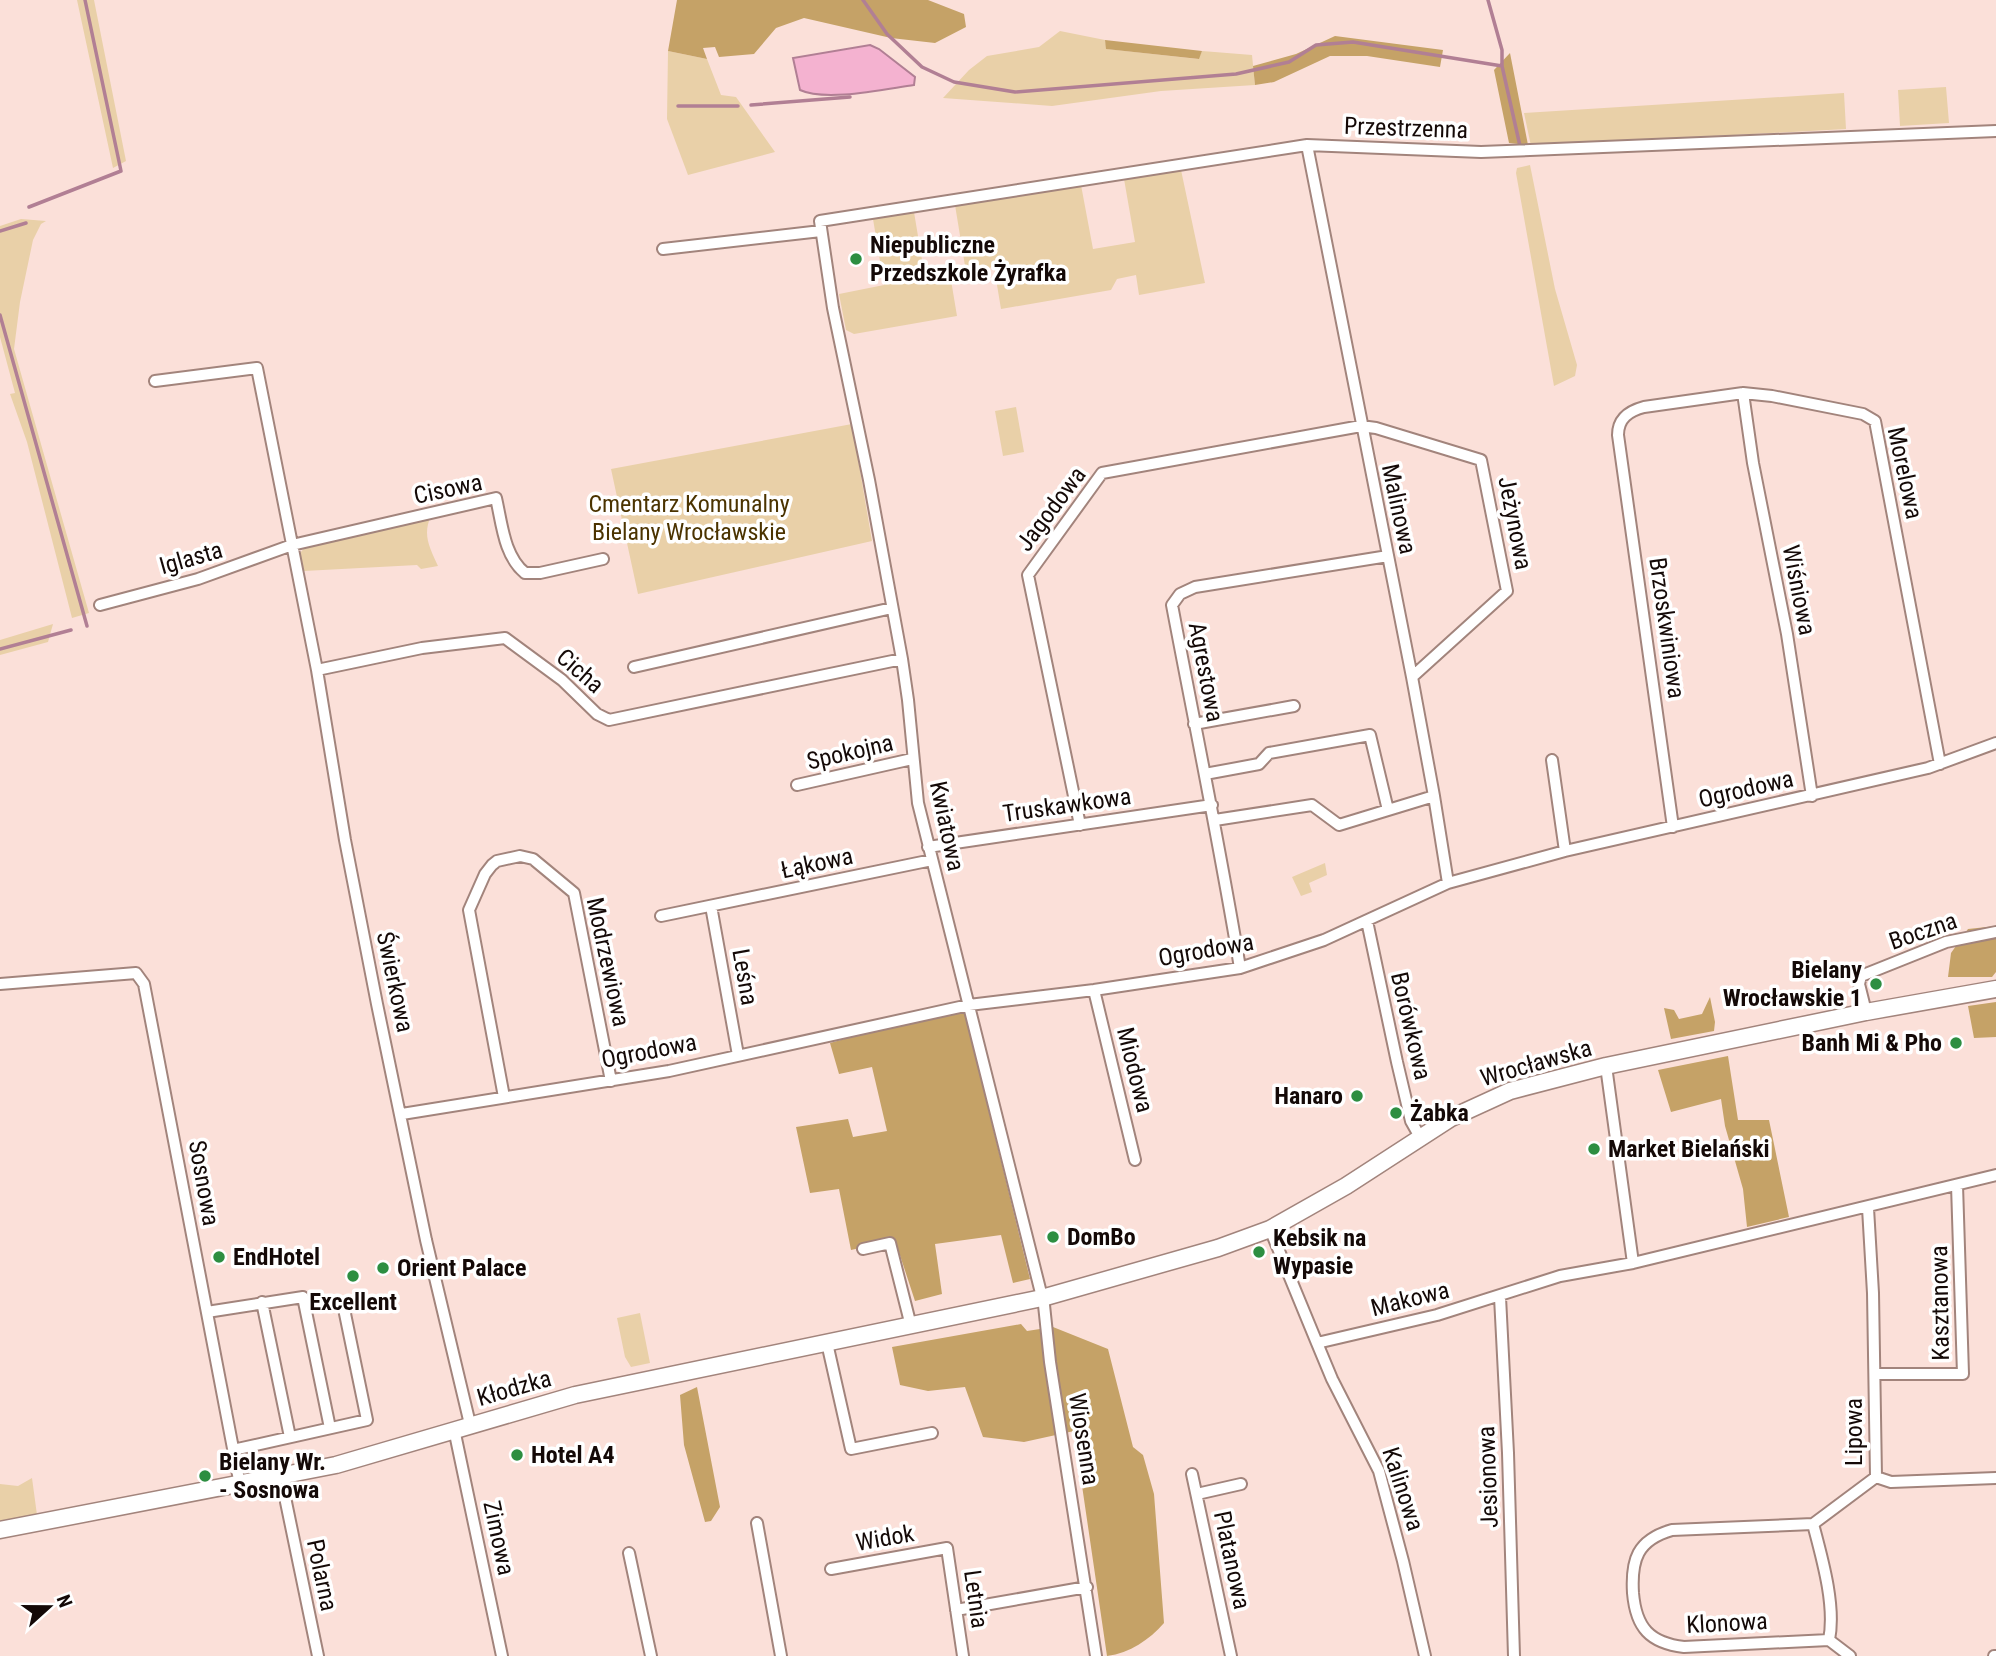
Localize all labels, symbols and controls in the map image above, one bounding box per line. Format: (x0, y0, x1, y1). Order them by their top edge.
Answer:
street label: Przestrzenna (1344, 112, 1468, 144)
place label: Niepubliczne Przedszkole Żyrafka (870, 231, 1067, 287)
marker: Niepubliczne Przedszkole Żyrafka (848, 251, 864, 267)
street label: Morelowa (1882, 425, 1928, 521)
street label: Jagodowa (1010, 461, 1092, 557)
street label: Malinowa (1376, 461, 1422, 557)
street label: Cisowa (411, 468, 485, 510)
street label: Jeżynowa (1492, 474, 1538, 572)
park label: Cmentarz Komunalny Bielany Wrocławskie (588, 490, 790, 546)
street label: Iglasta (156, 536, 226, 580)
street label: Wiśniowa (1777, 543, 1821, 637)
street label: Brzoskwiniowa (1643, 556, 1691, 700)
street label: Agrestowa (1183, 620, 1229, 724)
street label: Cicha (551, 643, 609, 699)
street label: Spokojna (804, 728, 896, 776)
street label: Ogrodowa (1696, 765, 1796, 813)
street label: Kwiatowa (924, 779, 970, 873)
street label: Truskawkowa (1001, 782, 1133, 828)
street label: Łąkowa (778, 842, 856, 884)
street label: Modrzewiowa (581, 895, 635, 1029)
street label: Boczna (1885, 906, 1961, 956)
street label: Ogrodowa (1156, 928, 1256, 972)
street label: Świerkowa (371, 929, 419, 1035)
street label: Leśna (726, 947, 764, 1007)
place label: Bielany Wrocławskie 1 (1723, 956, 1862, 1012)
street label: Borówkowa (1385, 969, 1437, 1083)
marker: Bielany Wrocławskie 1 (1868, 976, 1884, 992)
street label: Miodowa (1111, 1025, 1159, 1115)
street label: Ogrodowa (599, 1028, 699, 1074)
place label: Banh Mi & Pho (1801, 1029, 1942, 1057)
street label: Wrocławska (1477, 1034, 1595, 1092)
marker: Banh Mi & Pho (1948, 1035, 1964, 1051)
place label: Hanaro (1274, 1082, 1343, 1110)
marker: Hanaro (1349, 1088, 1365, 1104)
place label: Żabka (1410, 1099, 1469, 1127)
marker: Żabka (1388, 1105, 1404, 1121)
place label: Market Bielański (1608, 1135, 1770, 1163)
street label: Sosnowa (183, 1138, 225, 1228)
marker: Market Bielański (1586, 1141, 1602, 1157)
place label: DomBo (1067, 1223, 1136, 1251)
place label: Kebsik na Wypasie (1273, 1224, 1366, 1280)
marker: DomBo (1045, 1229, 1061, 1245)
place label: EndHotel (233, 1243, 320, 1271)
marker: Kebsik na Wypasie (1251, 1244, 1267, 1260)
street label: Kasztanowa (1925, 1245, 1955, 1361)
marker: EndHotel (211, 1249, 227, 1265)
place label: Orient Palace (397, 1254, 526, 1282)
marker: Orient Palace (375, 1260, 391, 1276)
marker: Excellent (345, 1268, 361, 1284)
street label: Makowa (1368, 1276, 1452, 1322)
place label: Excellent (309, 1288, 397, 1316)
street label: Kłodzka (474, 1364, 554, 1412)
street label: Wiosenna (1063, 1391, 1105, 1487)
street label: Lipowa (1840, 1398, 1868, 1466)
street label: Jesionowa (1472, 1425, 1504, 1529)
place label: Hotel A4 (531, 1441, 615, 1469)
street label: Kalinowa (1376, 1444, 1430, 1534)
marker: Hotel A4 (509, 1447, 525, 1463)
place label: Bielany Wr. - Sosnowa (219, 1448, 326, 1504)
marker: Bielany Wr. - Sosnowa (197, 1468, 213, 1484)
street label: Zimowa (477, 1498, 521, 1578)
street label: Platanowa (1208, 1508, 1256, 1612)
street label: Widok (854, 1519, 916, 1557)
street label: Polarna (301, 1537, 343, 1613)
street label: Letnia (958, 1568, 994, 1630)
north arrow (14, 1572, 84, 1642)
text: N (52, 1592, 77, 1611)
street label: Klonowa (1686, 1607, 1768, 1639)

